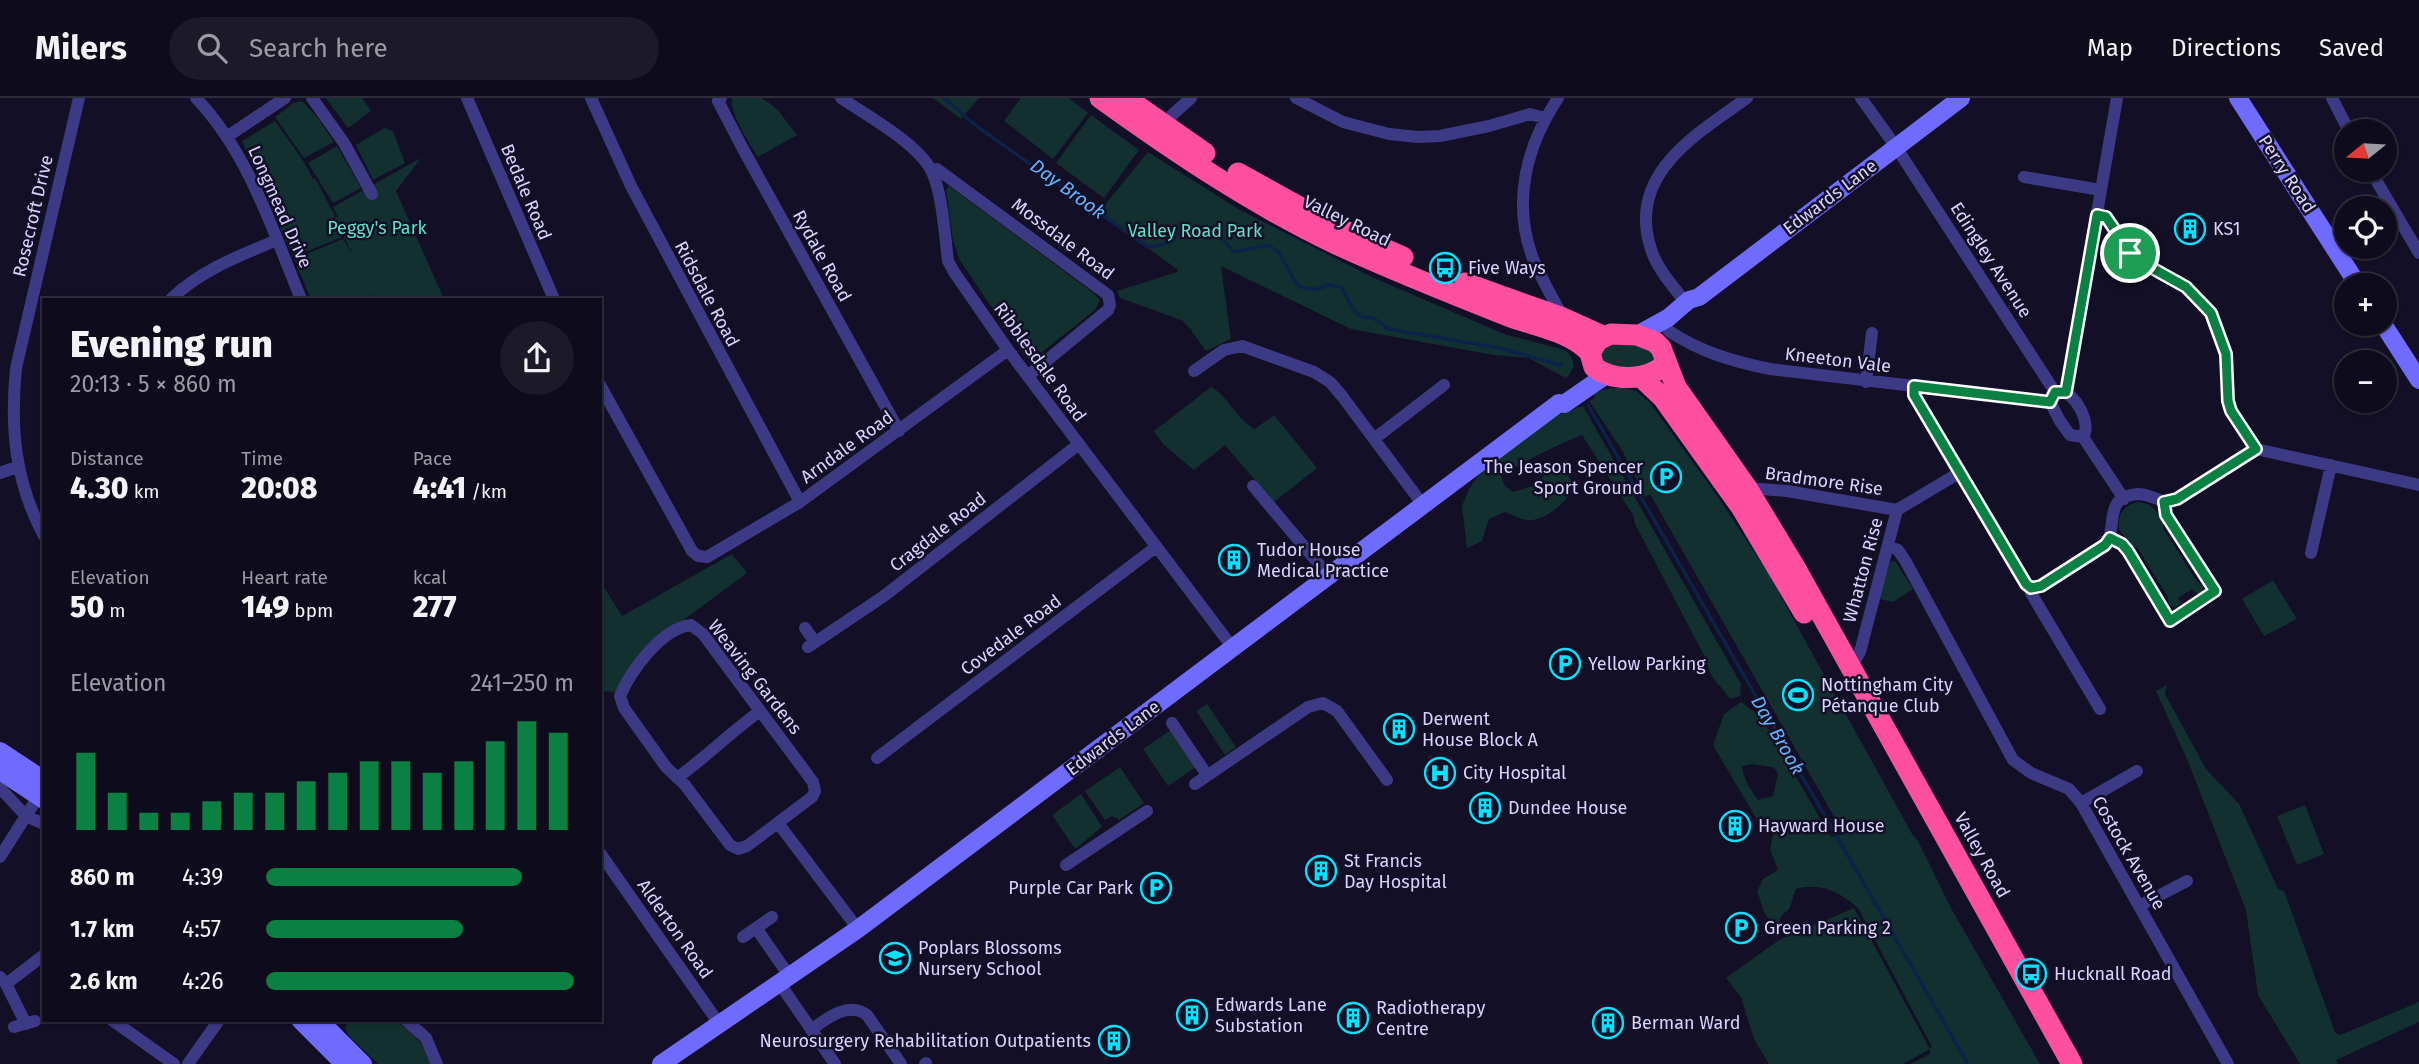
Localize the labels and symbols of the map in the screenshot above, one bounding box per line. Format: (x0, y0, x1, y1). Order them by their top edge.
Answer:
north arrow (2334, 119, 2398, 182)
street label: Perry Road (2254, 131, 2320, 217)
street label: Bedale Road (496, 141, 556, 243)
street label: Longmead Drive (243, 142, 317, 272)
street label: Rosecroft Drive (8, 153, 58, 279)
water label: Day Brook (1026, 154, 1110, 224)
street label: Edwards Lane (1779, 155, 1881, 239)
street label: Valley Road (1300, 190, 1394, 252)
street label: Mossdale Road (1007, 193, 1119, 285)
street label: Edingley Avenue (1945, 198, 2037, 322)
street label: Rydale Road (788, 206, 856, 306)
building icon: KS1 (2173, 212, 2207, 246)
park label: Peggy's Park (327, 217, 428, 239)
place label: KS1 (2213, 218, 2241, 240)
park label: Valley Road Park (1128, 220, 1263, 242)
pin (2100, 223, 2160, 283)
street label: Ridsdale Road (670, 237, 744, 351)
bus stop icon: Five Ways (1428, 251, 1462, 285)
place label: Five Ways (1468, 257, 1546, 279)
street label: Ribblesdale Road (989, 298, 1091, 426)
street label: Kneeton Vale (1784, 343, 1892, 377)
street label: Arndale Road (796, 406, 898, 488)
place label: The Jeason Spencer Sport Ground (1484, 456, 1643, 499)
parking icon: The Jeason Spencer Sport Ground (1649, 460, 1683, 494)
street label: Bradmore Rise (1764, 462, 1884, 500)
street label: Cragdale Road (885, 487, 991, 577)
street label: Whatton Rise (1838, 515, 1888, 625)
place label: Tudor House Medical Practice (1257, 539, 1389, 582)
building icon: Tudor House Medical Practice (1217, 543, 1251, 577)
street label: Covedale Road (956, 590, 1066, 680)
street label: Weaving Gardens (703, 615, 807, 739)
parking icon: Yellow Parking (1548, 647, 1582, 681)
place label: Yellow Parking (1588, 653, 1706, 675)
place label: Nottingham City Pétanque Club (1821, 674, 1953, 717)
sports icon: Nottingham City Pétanque Club (1781, 678, 1815, 712)
water label: Day Brook (1746, 691, 1810, 779)
street label: Edwards Lane (1062, 696, 1164, 780)
place label: Derwent House Block A (1422, 708, 1538, 751)
building icon: Derwent House Block A (1382, 712, 1416, 746)
hospital icon: City Hospital (1423, 756, 1457, 790)
place label: City Hospital (1463, 762, 1566, 784)
building icon: Dundee House (1468, 791, 1502, 825)
street label: Costock Avenue (2088, 792, 2170, 914)
place label: Dundee House (1508, 797, 1627, 819)
street label: Valley Road (1950, 808, 2014, 902)
building icon: Hayward House (1718, 809, 1752, 843)
place label: Hayward House (1758, 815, 1885, 837)
place label: St Francis Day Hospital (1344, 850, 1447, 893)
building icon: St Francis Day Hospital (1304, 854, 1338, 888)
parking icon: Purple Car Park (1139, 871, 1173, 905)
street label: Alderton Road (633, 875, 717, 983)
place label: Purple Car Park (1008, 877, 1134, 899)
parking icon: Green Parking 2 (1724, 911, 1758, 945)
place label: Green Parking 2 (1764, 917, 1891, 939)
place label: Poplars Blossoms Nursery School (918, 937, 1062, 980)
school or university icon: Poplars Blossoms Nursery School (878, 941, 912, 975)
bus stop icon: Hucknall Road (2014, 957, 2048, 991)
place label: Hucknall Road (2054, 963, 2172, 985)
place label: Edwards Lane Substation (1215, 994, 1327, 1037)
place label: Radiotherapy Centre (1376, 997, 1485, 1040)
building icon: Edwards Lane Substation (1175, 998, 1209, 1032)
building icon: Radiotherapy Centre (1336, 1001, 1370, 1035)
building icon: Berman Ward (1591, 1006, 1625, 1040)
place label: Berman Ward (1631, 1012, 1741, 1034)
building icon: Neurosurgery Rehabilitation Outpatients (1097, 1024, 1131, 1058)
place label: Neurosurgery Rehabilitation Outpatients (759, 1030, 1091, 1052)

